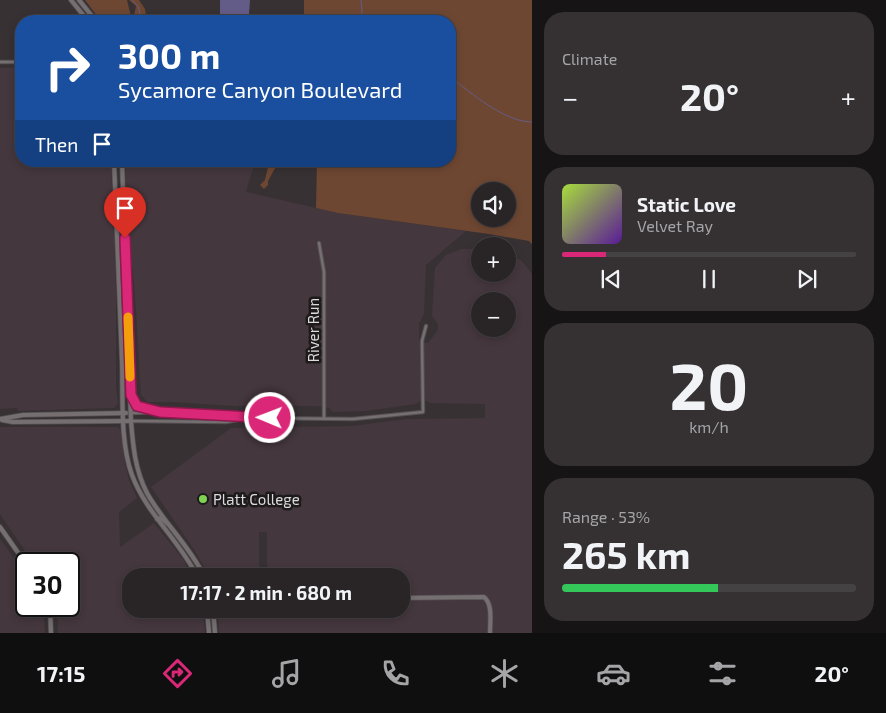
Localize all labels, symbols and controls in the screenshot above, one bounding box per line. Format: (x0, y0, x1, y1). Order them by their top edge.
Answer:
text: 300 m (118, 34, 220, 76)
icon: right (35, 35, 100, 100)
text: Climate (562, 49, 617, 68)
text: 20° (680, 73, 739, 119)
text: Sycamore Canyon Boulevard (118, 76, 402, 102)
text: − (562, 80, 578, 114)
text: + (841, 80, 856, 114)
icon: arrive (88, 130, 116, 158)
text: Then (35, 133, 78, 156)
map controls (471, 182, 516, 337)
button: sound (471, 182, 516, 227)
pin (104, 187, 146, 238)
text: Static Love (637, 193, 736, 216)
icon: arrive (111, 194, 139, 222)
text: Velvet Ray (637, 216, 713, 235)
button: + (471, 237, 516, 282)
icon: previous (597, 265, 625, 293)
icon: pause (695, 265, 723, 293)
icon: next (793, 265, 821, 293)
button: − (471, 292, 516, 337)
street label: River Run (304, 298, 322, 362)
text: 20 (670, 345, 748, 423)
position arrow (243, 391, 295, 443)
text: km/h (689, 417, 729, 436)
place label: Platt College (213, 490, 300, 508)
marker: Platt College (197, 493, 209, 505)
text: Range · 53% (562, 507, 650, 526)
text: 265 km (562, 531, 690, 577)
speed limit sign: 30 (15, 552, 80, 617)
text: 17:17 · 2 min · 680 m (180, 581, 352, 604)
icon: directions (160, 656, 195, 691)
icon: music (269, 656, 304, 691)
icon: phone (378, 656, 413, 691)
icon: climate (487, 656, 522, 691)
icon: car (596, 656, 631, 691)
icon: filters (705, 656, 740, 691)
text: 17:15 (37, 660, 86, 686)
text: 20° (815, 660, 849, 686)

